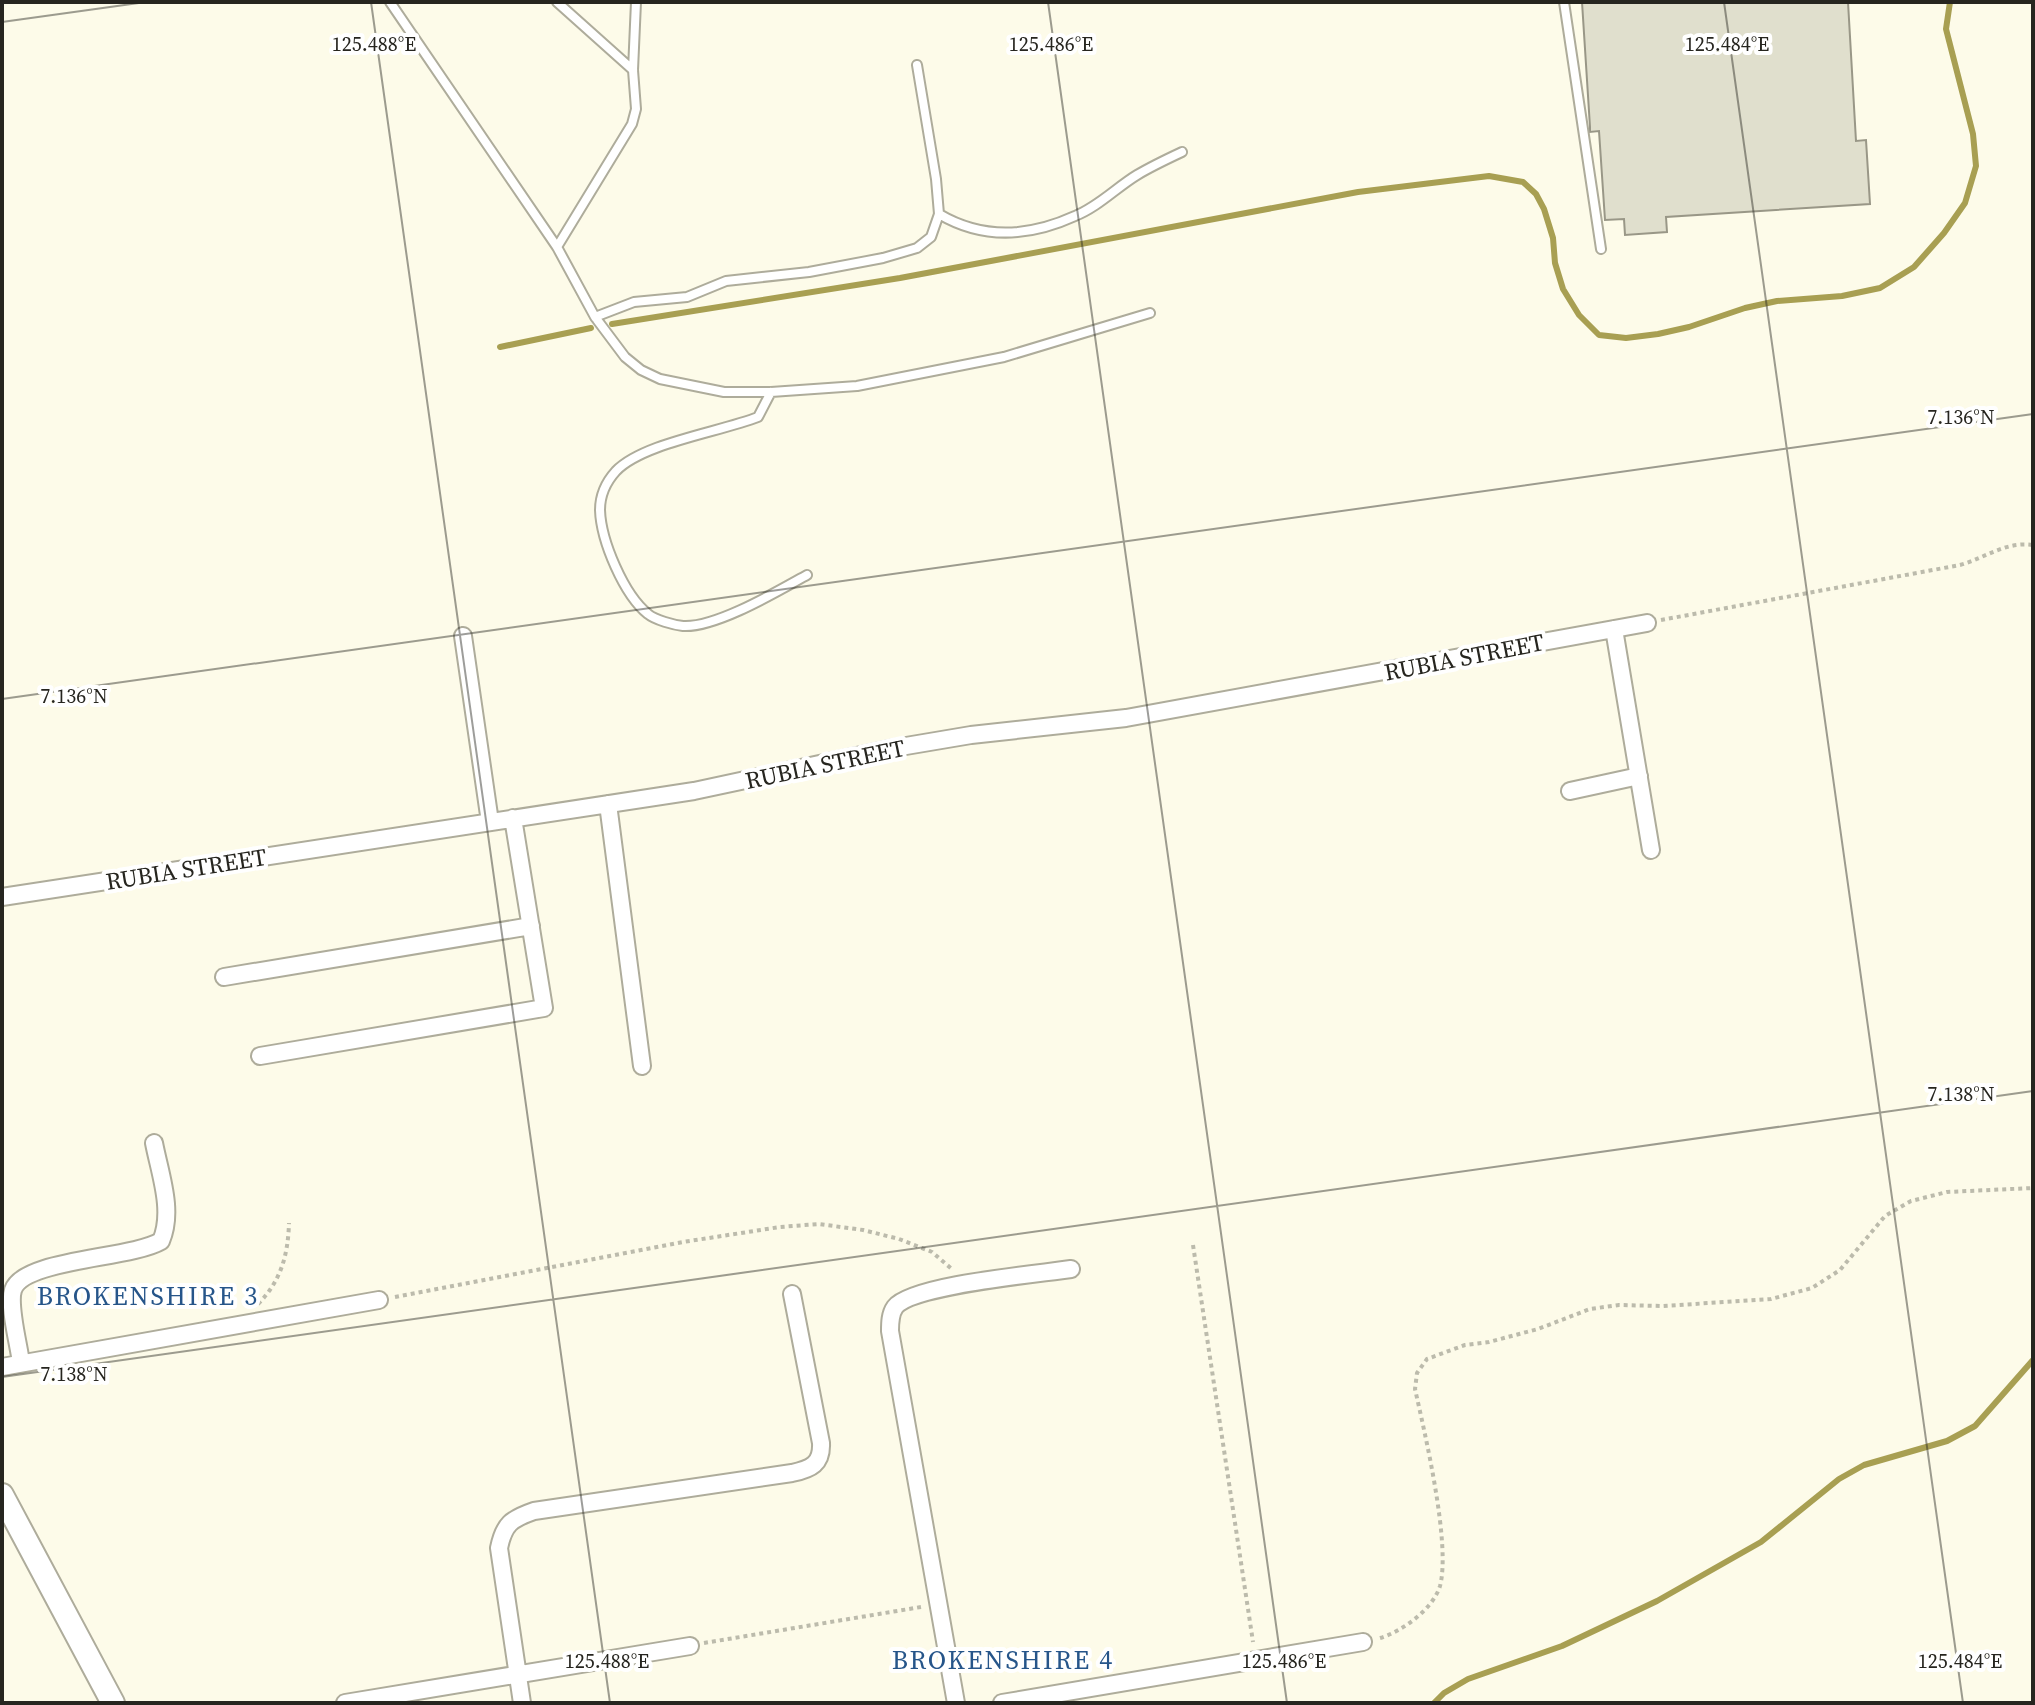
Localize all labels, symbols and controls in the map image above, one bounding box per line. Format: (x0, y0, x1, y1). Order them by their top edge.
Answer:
text: 125.488°E (332, 30, 416, 58)
text: 125.486°E (1009, 30, 1093, 58)
text: 125.484°E (1685, 30, 1769, 58)
text: 7.136°N (1927, 403, 1995, 431)
street label: RUBIA STREET (1381, 625, 1547, 689)
text: 7.136°N (40, 682, 108, 710)
street label: RUBIA STREET (742, 731, 908, 797)
street label: RUBIA STREET (103, 840, 269, 898)
text: 7.138°N (1927, 1080, 1995, 1108)
district label: BROKENSHIRE 3 (37, 1278, 259, 1314)
text: 7.138°N (40, 1360, 108, 1388)
district label: BROKENSHIRE 4 (892, 1642, 1114, 1678)
text: 125.488°E (565, 1647, 649, 1675)
text: 125.486°E (1242, 1647, 1326, 1675)
text: 125.484°E (1918, 1647, 2002, 1675)

